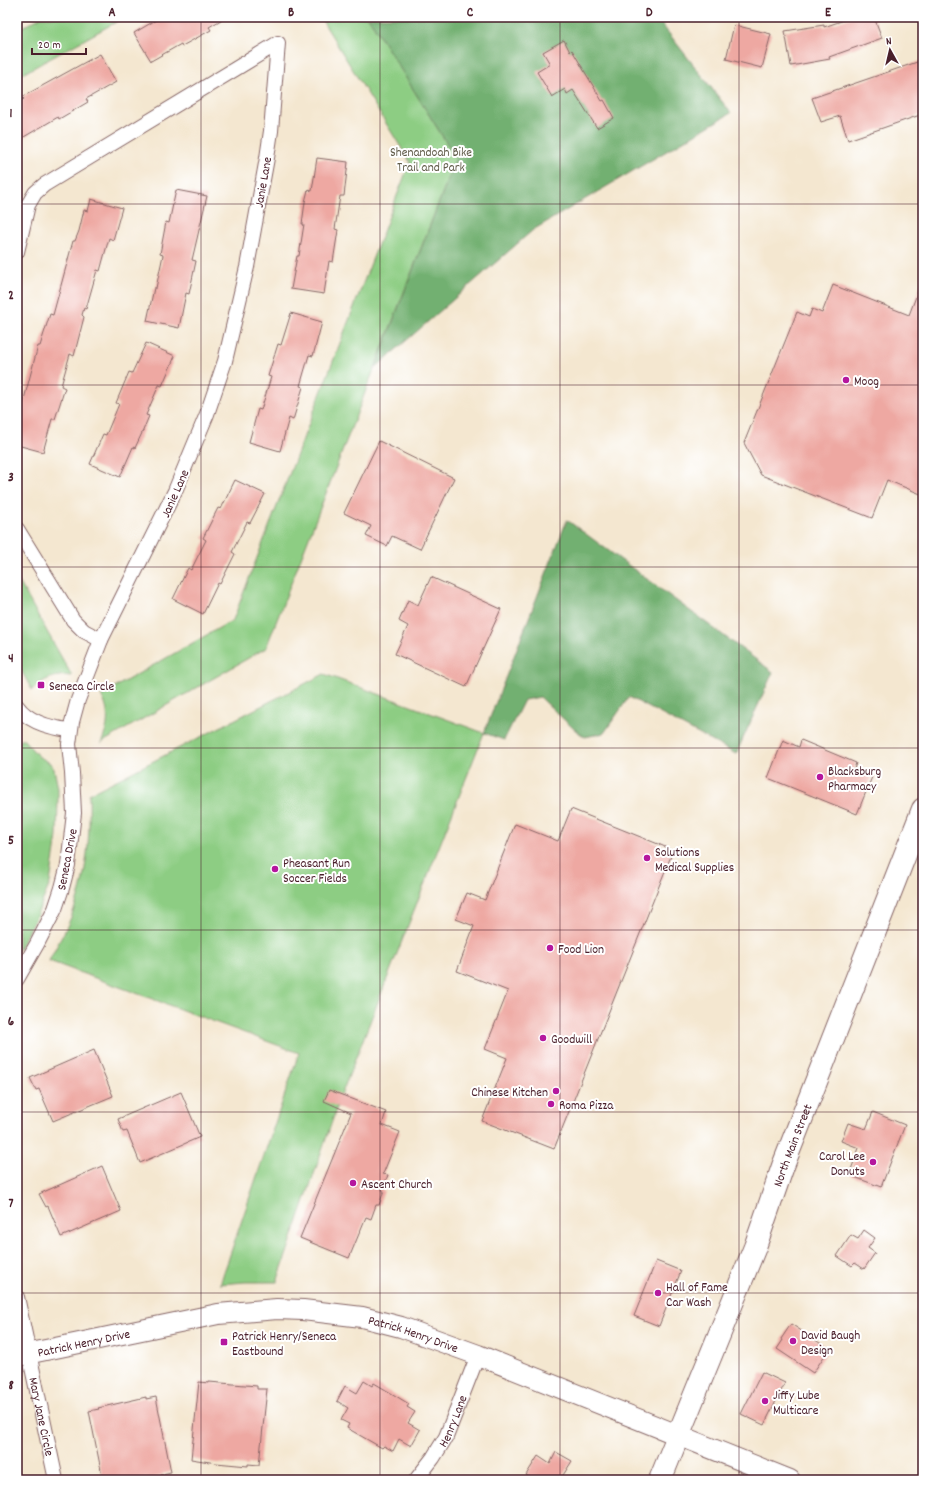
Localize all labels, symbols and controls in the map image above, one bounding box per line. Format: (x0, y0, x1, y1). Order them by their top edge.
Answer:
text: A (108, 4, 116, 23)
text: B (288, 4, 294, 23)
text: C (467, 4, 474, 23)
text: D (646, 4, 653, 23)
text: E (825, 4, 832, 23)
scale bar (32, 30, 86, 56)
north arrow (870, 30, 910, 70)
text: N (885, 34, 893, 50)
text: 20 m (38, 37, 61, 54)
text: 1 (10, 105, 13, 124)
park label: Shenandoah Bike Trail and Park (390, 144, 472, 178)
street label: Janie Lane (251, 155, 278, 209)
text: 2 (8, 287, 14, 306)
place label: Moog (854, 373, 879, 392)
marker: Moog (841, 375, 851, 385)
street label: Janie Lane (157, 467, 195, 521)
text: 3 (8, 469, 14, 488)
text: 4 (8, 650, 14, 669)
place label: Seneca Circle (49, 678, 114, 697)
marker: Seneca Circle (36, 680, 46, 690)
place label: Blacksburg Pharmacy (828, 763, 881, 797)
marker: Blacksburg Pharmacy (815, 772, 825, 782)
street label: Seneca Drive (53, 827, 84, 892)
text: 5 (8, 832, 14, 851)
place label: Solutions Medical Supplies (655, 844, 734, 878)
marker: Solutions Medical Supplies (642, 853, 652, 863)
place label: Pheasant Run Soccer Fields (283, 855, 350, 889)
marker: Pheasant Run Soccer Fields (270, 864, 280, 874)
place label: Food Lion (558, 941, 604, 960)
marker: Food Lion (545, 943, 555, 953)
text: 6 (8, 1013, 15, 1032)
place label: Goodwill (551, 1031, 592, 1050)
marker: Goodwill (538, 1033, 548, 1043)
place label: Chinese Kitchen (471, 1084, 548, 1103)
marker: Chinese Kitchen (551, 1086, 561, 1096)
place label: Roma Pizza (559, 1097, 614, 1116)
marker: Roma Pizza (546, 1099, 556, 1109)
street label: North Main Street (769, 1101, 819, 1190)
place label: Carol Lee Donuts (819, 1148, 865, 1182)
marker: Carol Lee Donuts (868, 1157, 878, 1167)
place label: Ascent Church (361, 1176, 432, 1195)
marker: Ascent Church (348, 1178, 358, 1188)
text: 7 (9, 1195, 14, 1214)
place label: Hall of Fame Car Wash (666, 1279, 728, 1313)
marker: Hall of Fame Car Wash (653, 1288, 663, 1298)
street label: Patrick Henry Drive (366, 1312, 461, 1359)
street label: Patrick Henry Drive (36, 1326, 132, 1363)
place label: David Baugh Design (801, 1327, 860, 1361)
place label: Patrick Henry/Seneca Eastbound (232, 1328, 337, 1362)
marker: David Baugh Design (788, 1336, 798, 1346)
marker: Patrick Henry/Seneca Eastbound (219, 1337, 229, 1347)
street label: Mary Jane Circle (22, 1376, 58, 1458)
text: 8 (8, 1377, 14, 1396)
place label: Jiffy Lube Multicare (773, 1387, 820, 1421)
street label: Henry Lane (435, 1392, 474, 1452)
marker: Jiffy Lube Multicare (760, 1396, 770, 1406)

